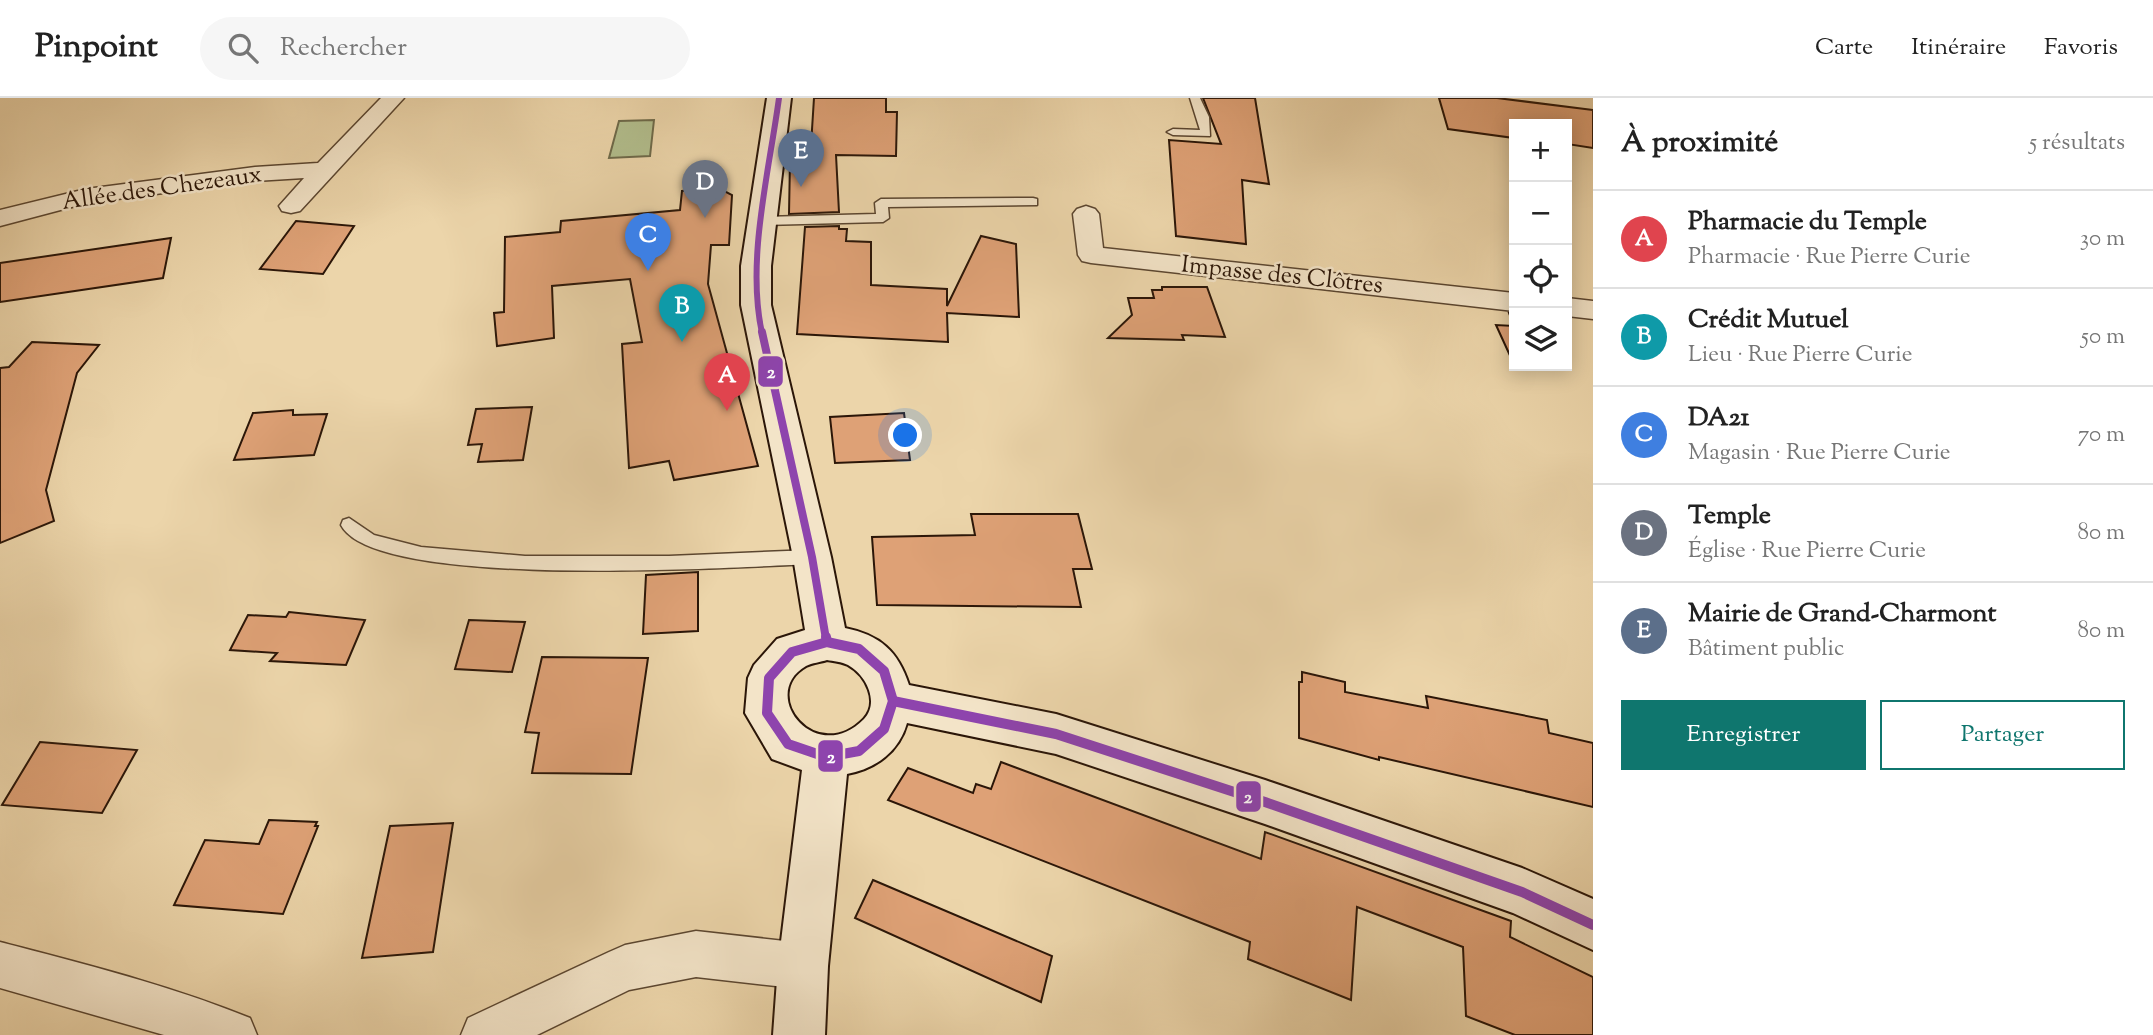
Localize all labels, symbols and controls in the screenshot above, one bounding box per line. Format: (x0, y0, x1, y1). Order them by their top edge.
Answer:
search box (200, 17, 690, 80)
text: Pinpoint (35, 24, 158, 72)
icon: search (224, 29, 262, 67)
text: Rechercher (280, 30, 407, 67)
text: Carte (1815, 31, 1873, 65)
text: Itinéraire (1911, 31, 2006, 65)
text: Favoris (2044, 31, 2118, 65)
map controls (1509, 119, 1572, 371)
button: + (1509, 119, 1572, 182)
text: À proximité (1621, 122, 1778, 165)
text: 5 résultats (2029, 127, 2125, 160)
pin: E (778, 129, 824, 187)
street label: Allée des Chezeaux (60, 158, 264, 220)
pin: D (682, 160, 728, 218)
button: − (1509, 182, 1572, 245)
text: Pharmacie du Temple (1688, 204, 1927, 241)
pin: C (625, 213, 671, 271)
text: A (1635, 223, 1653, 256)
text: 30 m (2080, 223, 2125, 256)
text: Pharmacie · Rue Pierre Curie (1688, 241, 1970, 274)
button: locate (1509, 245, 1572, 308)
street label: Impasse des Clôtres (1179, 248, 1385, 304)
pin: B (659, 284, 705, 342)
text: Crédit Mutuel (1688, 302, 1848, 339)
button: layers (1509, 308, 1572, 371)
text: B (1637, 321, 1651, 354)
text: 50 m (2081, 321, 2125, 354)
text: Lieu · Rue Pierre Curie (1688, 339, 1912, 372)
pin: A (704, 353, 750, 411)
line badge: 2 (757, 355, 784, 388)
text: 2 (767, 360, 776, 387)
text: DA21 (1688, 400, 1749, 437)
your location (888, 418, 922, 452)
text: C (1635, 419, 1653, 452)
text: 70 m (2078, 419, 2125, 452)
text: Magasin · Rue Pierre Curie (1688, 437, 1951, 470)
text: Temple (1688, 498, 1771, 535)
text: D (1635, 517, 1653, 550)
text: 80 m (2077, 517, 2125, 550)
text: Église · Rue Pierre Curie (1688, 535, 1926, 568)
text: Mairie de Grand-Charmont (1688, 596, 1996, 633)
text: E (1637, 615, 1651, 648)
text: 80 m (2077, 615, 2125, 648)
text: Bâtiment public (1688, 633, 1844, 666)
button: Enregistrer (1621, 700, 1866, 770)
button: Partager (1880, 700, 2125, 770)
line badge: 2 (817, 739, 844, 773)
text: 2 (827, 745, 836, 772)
line badge: 2 (1235, 780, 1262, 813)
text: 2 (1244, 785, 1253, 812)

